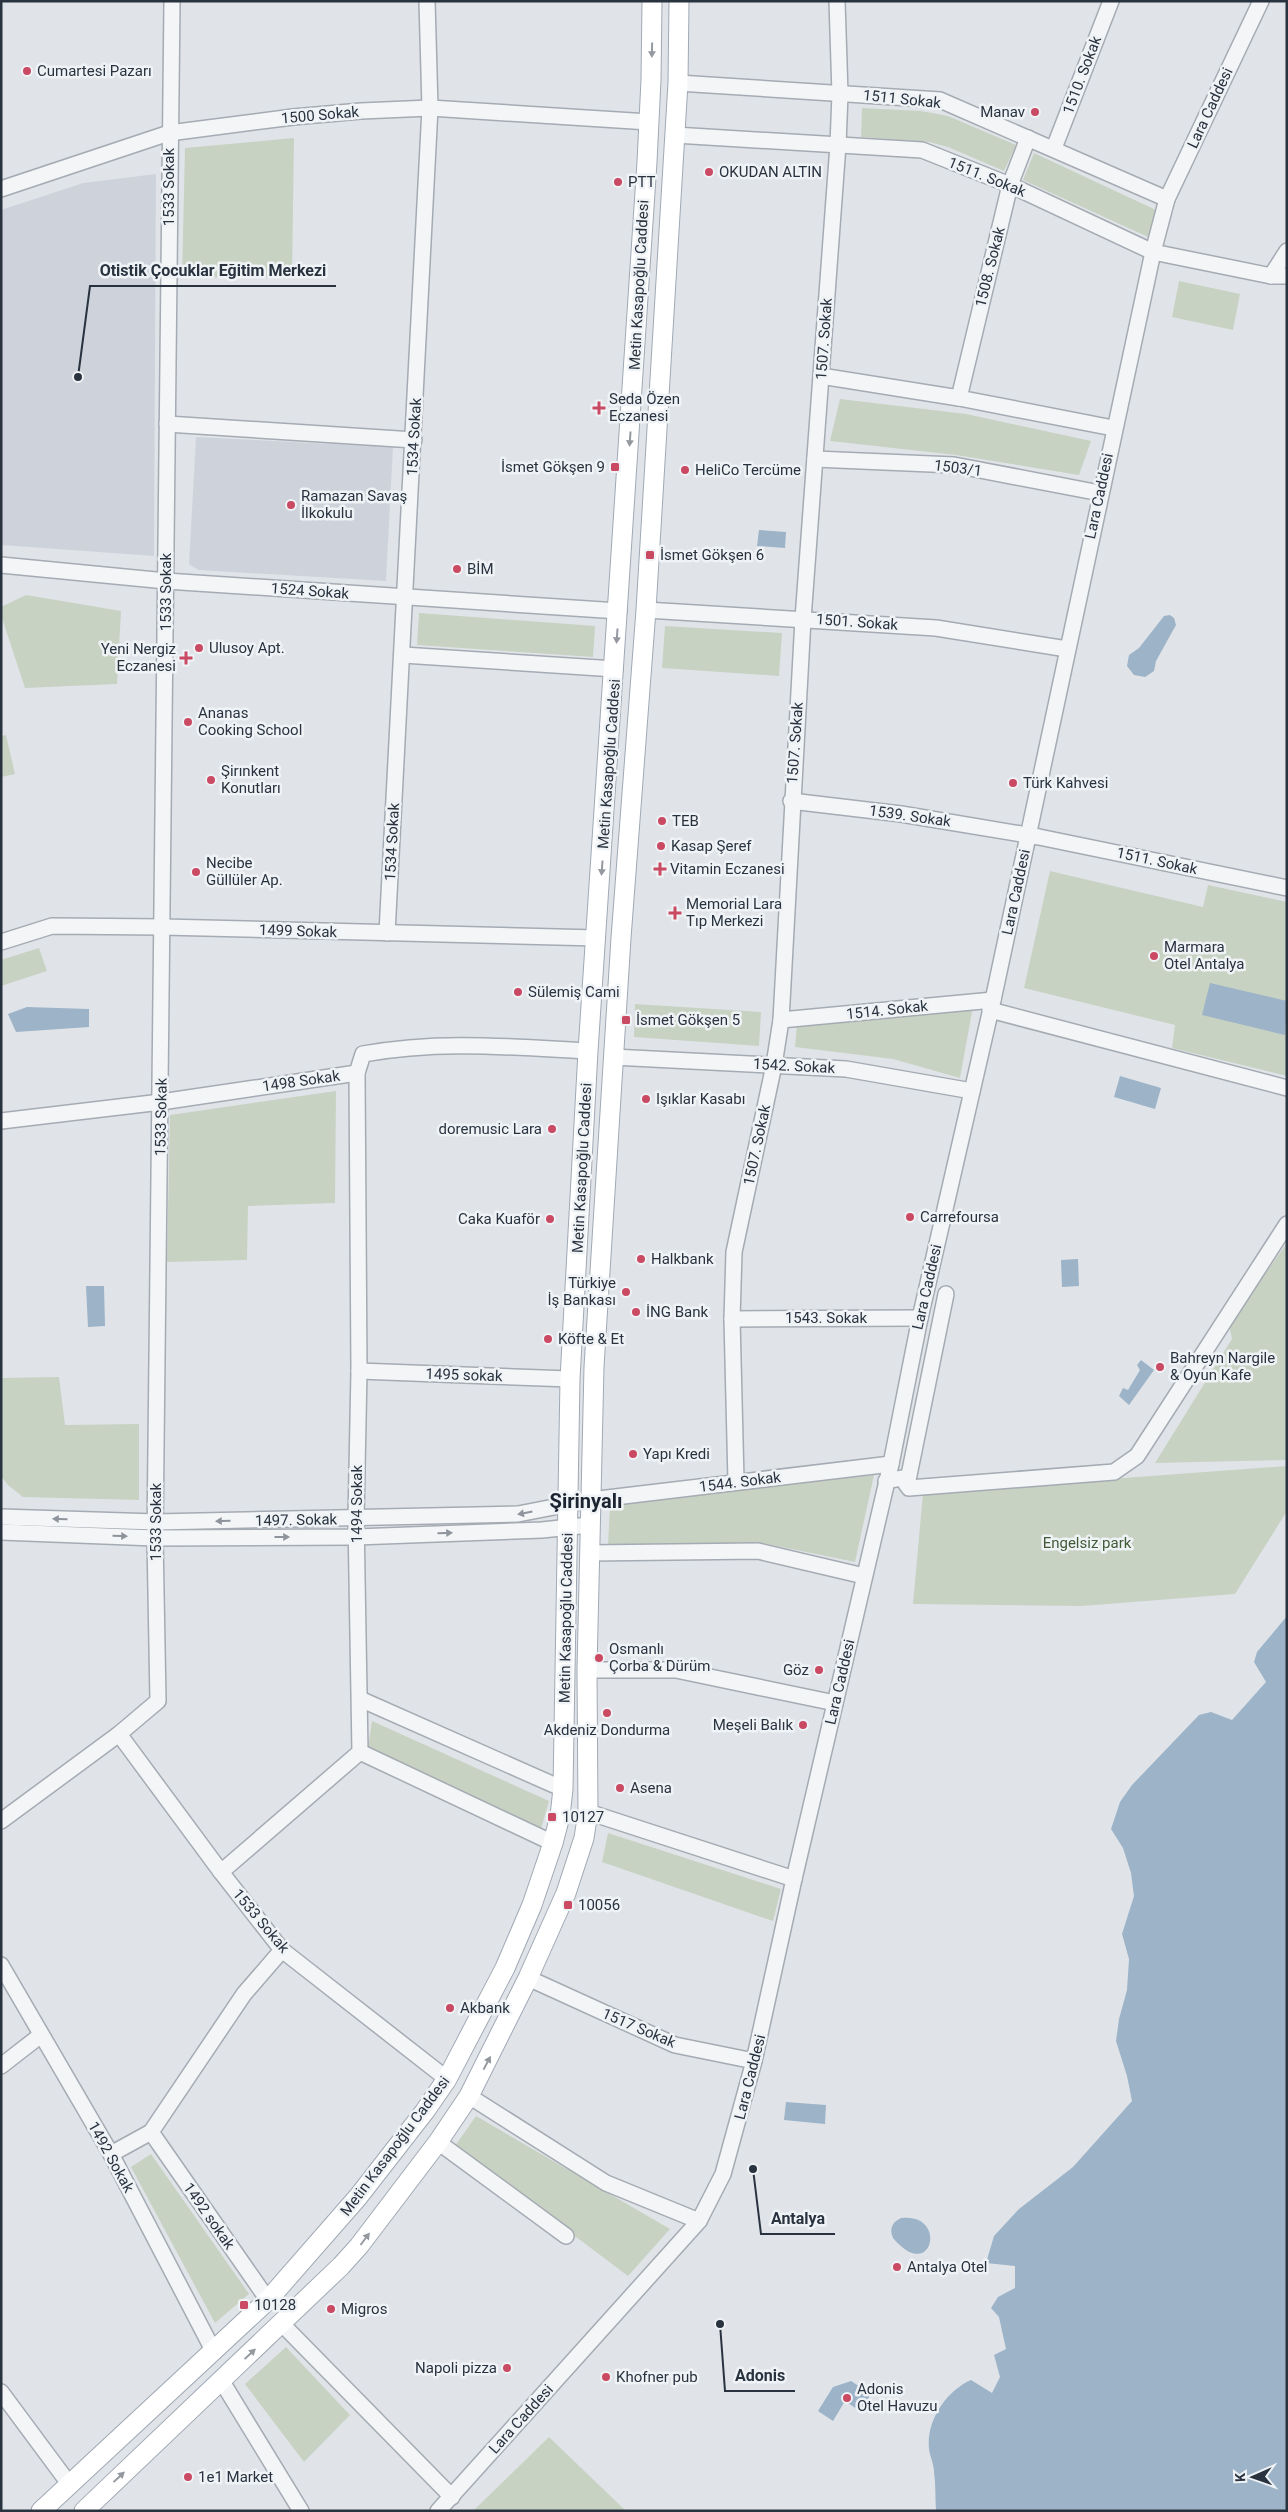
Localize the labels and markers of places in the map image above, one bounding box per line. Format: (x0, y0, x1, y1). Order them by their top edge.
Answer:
place label: Cumartesi Pazarı (37, 62, 152, 80)
marker: Cumartesi Pazarı (21, 65, 33, 77)
place label: Manav (980, 103, 1025, 121)
marker: Manav (1029, 106, 1041, 118)
place label: OKUDAN ALTIN (719, 163, 822, 181)
marker: OKUDAN ALTIN (703, 166, 715, 178)
place label: PTT (628, 173, 656, 191)
marker: PTT (612, 176, 624, 188)
callout: Otistik Çocuklar Eğitim Merkezi (90, 255, 336, 286)
place label: Seda Özen Eczanesi (609, 390, 680, 425)
marker: Seda Özen Eczanesi (593, 402, 605, 414)
place label: İsmet Gökşen 9 (501, 458, 605, 476)
marker: İsmet Gökşen 9 (609, 461, 621, 473)
place label: HeliCo Tercüme (695, 461, 801, 479)
marker: HeliCo Tercüme (679, 464, 691, 476)
place label: Ramazan Savaş İlkokulu (301, 487, 407, 522)
marker: Ramazan Savaş İlkokulu (285, 499, 297, 511)
place label: İsmet Gökşen 6 (660, 546, 764, 564)
marker: İsmet Gökşen 6 (644, 549, 656, 561)
place label: BİM (467, 560, 494, 578)
marker: BİM (451, 563, 463, 575)
place label: Ulusoy Apt. (209, 639, 285, 657)
place label: Yeni Nergiz Eczanesi (101, 640, 176, 675)
marker: Ulusoy Apt. (193, 642, 205, 654)
marker: Yeni Nergiz Eczanesi (180, 652, 192, 664)
place label: Ananas Cooking School (198, 704, 302, 739)
marker: Ananas Cooking School (182, 716, 194, 728)
place label: Şirınkent Konutları (221, 762, 281, 797)
marker: Şirınkent Konutları (205, 774, 217, 786)
place label: Türk Kahvesi (1023, 774, 1108, 792)
marker: Türk Kahvesi (1007, 777, 1019, 789)
place label: TEB (672, 812, 699, 830)
marker: TEB (656, 815, 668, 827)
place label: Kasap Şeref (671, 837, 752, 855)
marker: Kasap Şeref (655, 840, 667, 852)
place label: Necibe Güllüler Ap. (206, 854, 283, 889)
place label: Vitamin Eczanesi (670, 860, 785, 878)
marker: Vitamin Eczanesi (654, 863, 666, 875)
marker: Necibe Güllüler Ap. (190, 866, 202, 878)
place label: Memorial Lara Tıp Merkezi (686, 895, 782, 930)
marker: Memorial Lara Tıp Merkezi (668, 906, 682, 920)
place label: Marmara Otel Antalya (1164, 938, 1244, 973)
marker: Marmara Otel Antalya (1148, 950, 1160, 962)
place label: Sülemiş Cami (528, 983, 620, 1001)
marker: Sülemiş Cami (512, 986, 524, 998)
place label: İsmet Gökşen 5 (636, 1011, 740, 1029)
marker: İsmet Gökşen 5 (620, 1014, 632, 1026)
place label: Işıklar Kasabı (656, 1090, 745, 1108)
marker: Işıklar Kasabı (640, 1093, 652, 1105)
place label: doremusic Lara (439, 1120, 542, 1138)
marker: doremusic Lara (546, 1123, 558, 1135)
place label: Carrefoursa (920, 1208, 999, 1226)
place label: Caka Kuaför (458, 1210, 540, 1228)
marker: Carrefoursa (904, 1211, 916, 1223)
marker: Caka Kuaför (544, 1213, 556, 1225)
place label: Halkbank (651, 1250, 714, 1268)
marker: Halkbank (635, 1253, 647, 1265)
place label: Türkiye İş Bankası (547, 1274, 616, 1309)
marker: Türkiye İş Bankası (620, 1286, 632, 1298)
place label: İNG Bank (646, 1303, 709, 1321)
marker: İNG Bank (630, 1306, 642, 1318)
place label: Köfte & Et (558, 1330, 624, 1348)
marker: Köfte & Et (542, 1333, 554, 1345)
place label: Bahreyn Nargile & Oyun Kafe (1170, 1349, 1275, 1384)
marker: Bahreyn Nargile & Oyun Kafe (1154, 1361, 1166, 1373)
place label: Yapı Kredi (643, 1445, 710, 1463)
marker: Yapı Kredi (627, 1448, 639, 1460)
place label: Osmanlı Çorba & Dürüm (609, 1640, 710, 1675)
marker: Osmanlı Çorba & Dürüm (593, 1652, 605, 1664)
place label: Göz (783, 1661, 809, 1679)
marker: Göz (813, 1664, 825, 1676)
marker: Akdeniz Dondurma (601, 1707, 613, 1719)
place label: Meşeli Balık (713, 1716, 793, 1734)
marker: Meşeli Balık (797, 1719, 809, 1731)
place label: Akdeniz Dondurma (544, 1721, 670, 1739)
place label: Asena (630, 1779, 672, 1797)
marker: Asena (614, 1782, 626, 1794)
place label: 10127 (562, 1808, 604, 1826)
marker: 10127 (546, 1811, 558, 1823)
place label: 10056 (578, 1896, 620, 1914)
marker: 10056 (562, 1899, 574, 1911)
place label: Akbank (460, 1999, 510, 2017)
marker: Akbank (444, 2002, 456, 2014)
callout: Antalya (761, 2203, 835, 2234)
place label: Antalya Otel (907, 2258, 987, 2276)
marker: Antalya Otel (891, 2261, 903, 2273)
place label: 10128 (254, 2296, 296, 2314)
marker: 10128 (238, 2299, 250, 2311)
place label: Migros (341, 2300, 387, 2318)
marker: Migros (325, 2303, 337, 2315)
place label: Napoli pizza (415, 2359, 497, 2377)
callout: Adonis (725, 2360, 795, 2391)
marker: Napoli pizza (501, 2362, 513, 2374)
place label: Khofner pub (616, 2368, 698, 2386)
marker: Khofner pub (600, 2371, 612, 2383)
place label: Adonis Otel Havuzu (857, 2380, 938, 2415)
marker: Adonis Otel Havuzu (841, 2392, 853, 2404)
place label: 1e1 Market (198, 2468, 273, 2486)
marker: 1e1 Market (182, 2471, 194, 2483)

